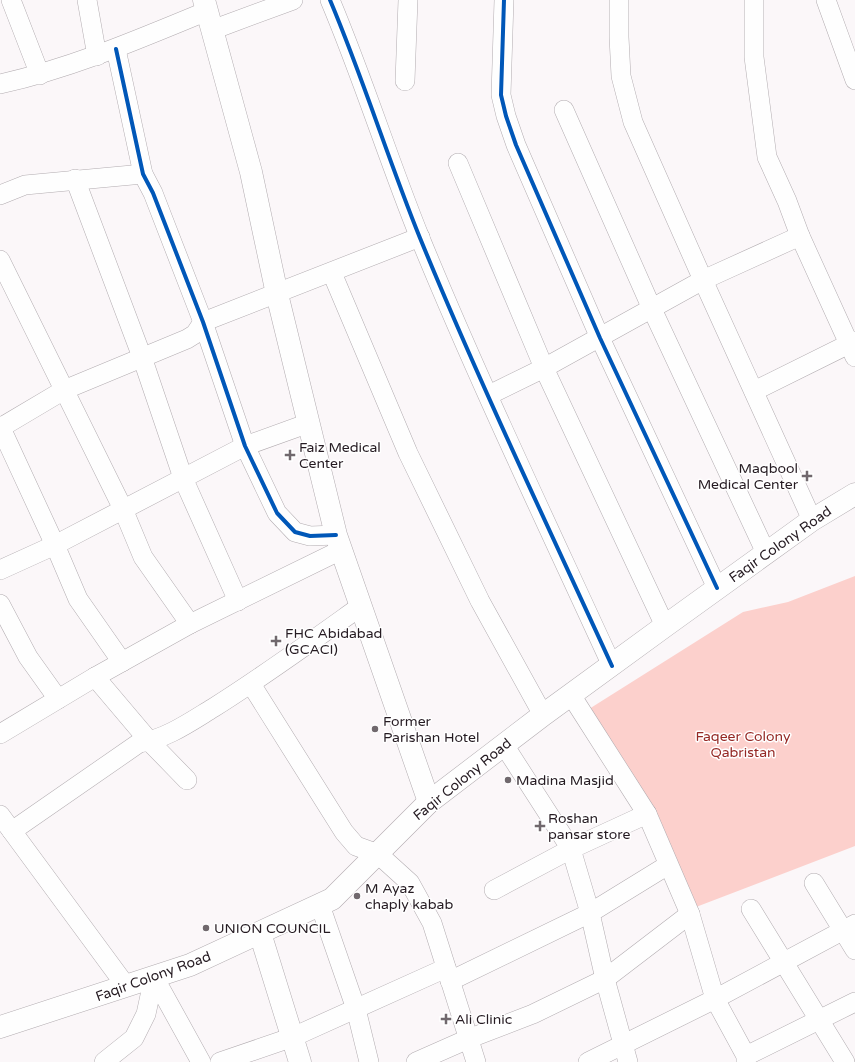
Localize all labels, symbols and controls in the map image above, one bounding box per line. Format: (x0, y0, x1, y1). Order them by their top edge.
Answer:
place label: Faiz Medical Center (299, 439, 381, 472)
marker: Faiz Medical Center (284, 449, 296, 461)
place label: Maqbool Medical Center (698, 460, 799, 493)
marker: Maqbool Medical Center (801, 470, 813, 482)
street label: Faqir Colony Road (726, 503, 835, 586)
place label: FHC Abidabad (GCACI) (285, 625, 382, 658)
marker: FHC Abidabad (GCACI) (270, 635, 282, 647)
place label: Former Parishan Hotel (383, 713, 480, 746)
marker: Former Parishan Hotel (370, 724, 380, 734)
park label: Faqeer Colony Qabristan (696, 728, 791, 761)
street label: Faqir Colony Road (410, 735, 515, 824)
place label: Madina Masjid (516, 772, 614, 789)
marker: Madina Masjid (503, 775, 513, 785)
place label: Roshan pansar store (548, 810, 630, 843)
marker: Roshan pansar store (535, 821, 545, 831)
place label: M Ayaz chaply kabab (365, 880, 453, 913)
marker: M Ayaz chaply kabab (352, 891, 362, 901)
place label: UNION COUNCIL (214, 920, 331, 937)
marker: UNION COUNCIL (201, 923, 211, 933)
street label: Faqir Colony Road (93, 948, 213, 1005)
place label: Ali Clinic (455, 1011, 512, 1028)
marker: Ali Clinic (440, 1013, 452, 1025)

